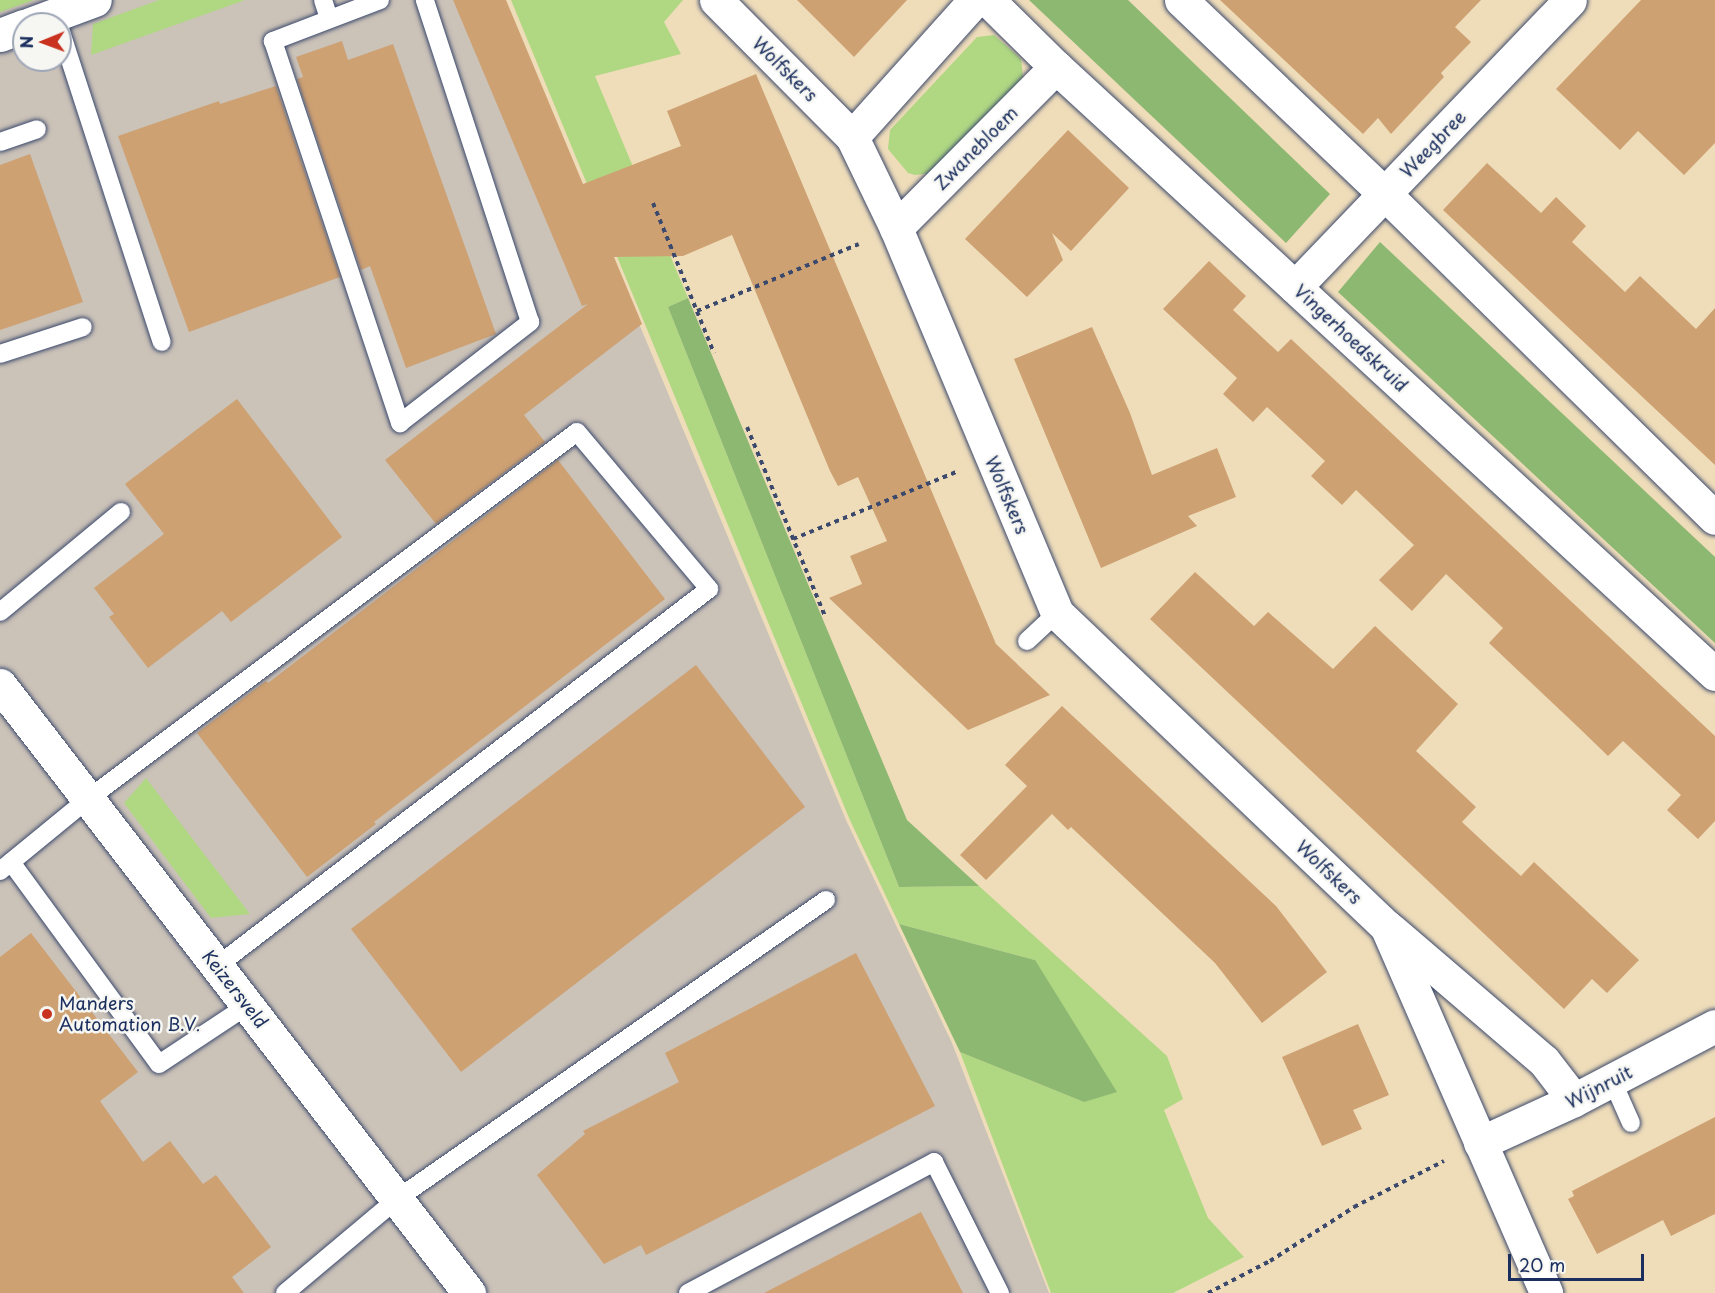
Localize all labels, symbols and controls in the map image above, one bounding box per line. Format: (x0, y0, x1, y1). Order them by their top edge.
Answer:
north arrow (12, 12, 72, 72)
street label: Wolfskers (748, 32, 822, 106)
text: N (14, 36, 38, 49)
street label: Zwanebloem (930, 102, 1022, 194)
street label: Weegbree (1396, 106, 1470, 182)
street label: Vingerhoedskruid (1290, 280, 1412, 396)
street label: Wolfskers (981, 453, 1033, 537)
street label: Wolfskers (1292, 835, 1366, 909)
street label: Keizersveld (198, 946, 272, 1032)
place label: Manders Automation B.V. (59, 993, 200, 1036)
marker: Manders Automation B.V. (40, 1007, 54, 1021)
street label: Wijnruit (1562, 1061, 1636, 1113)
scale bar (1511, 1242, 1648, 1280)
text: 20 m (1519, 1251, 1565, 1278)

